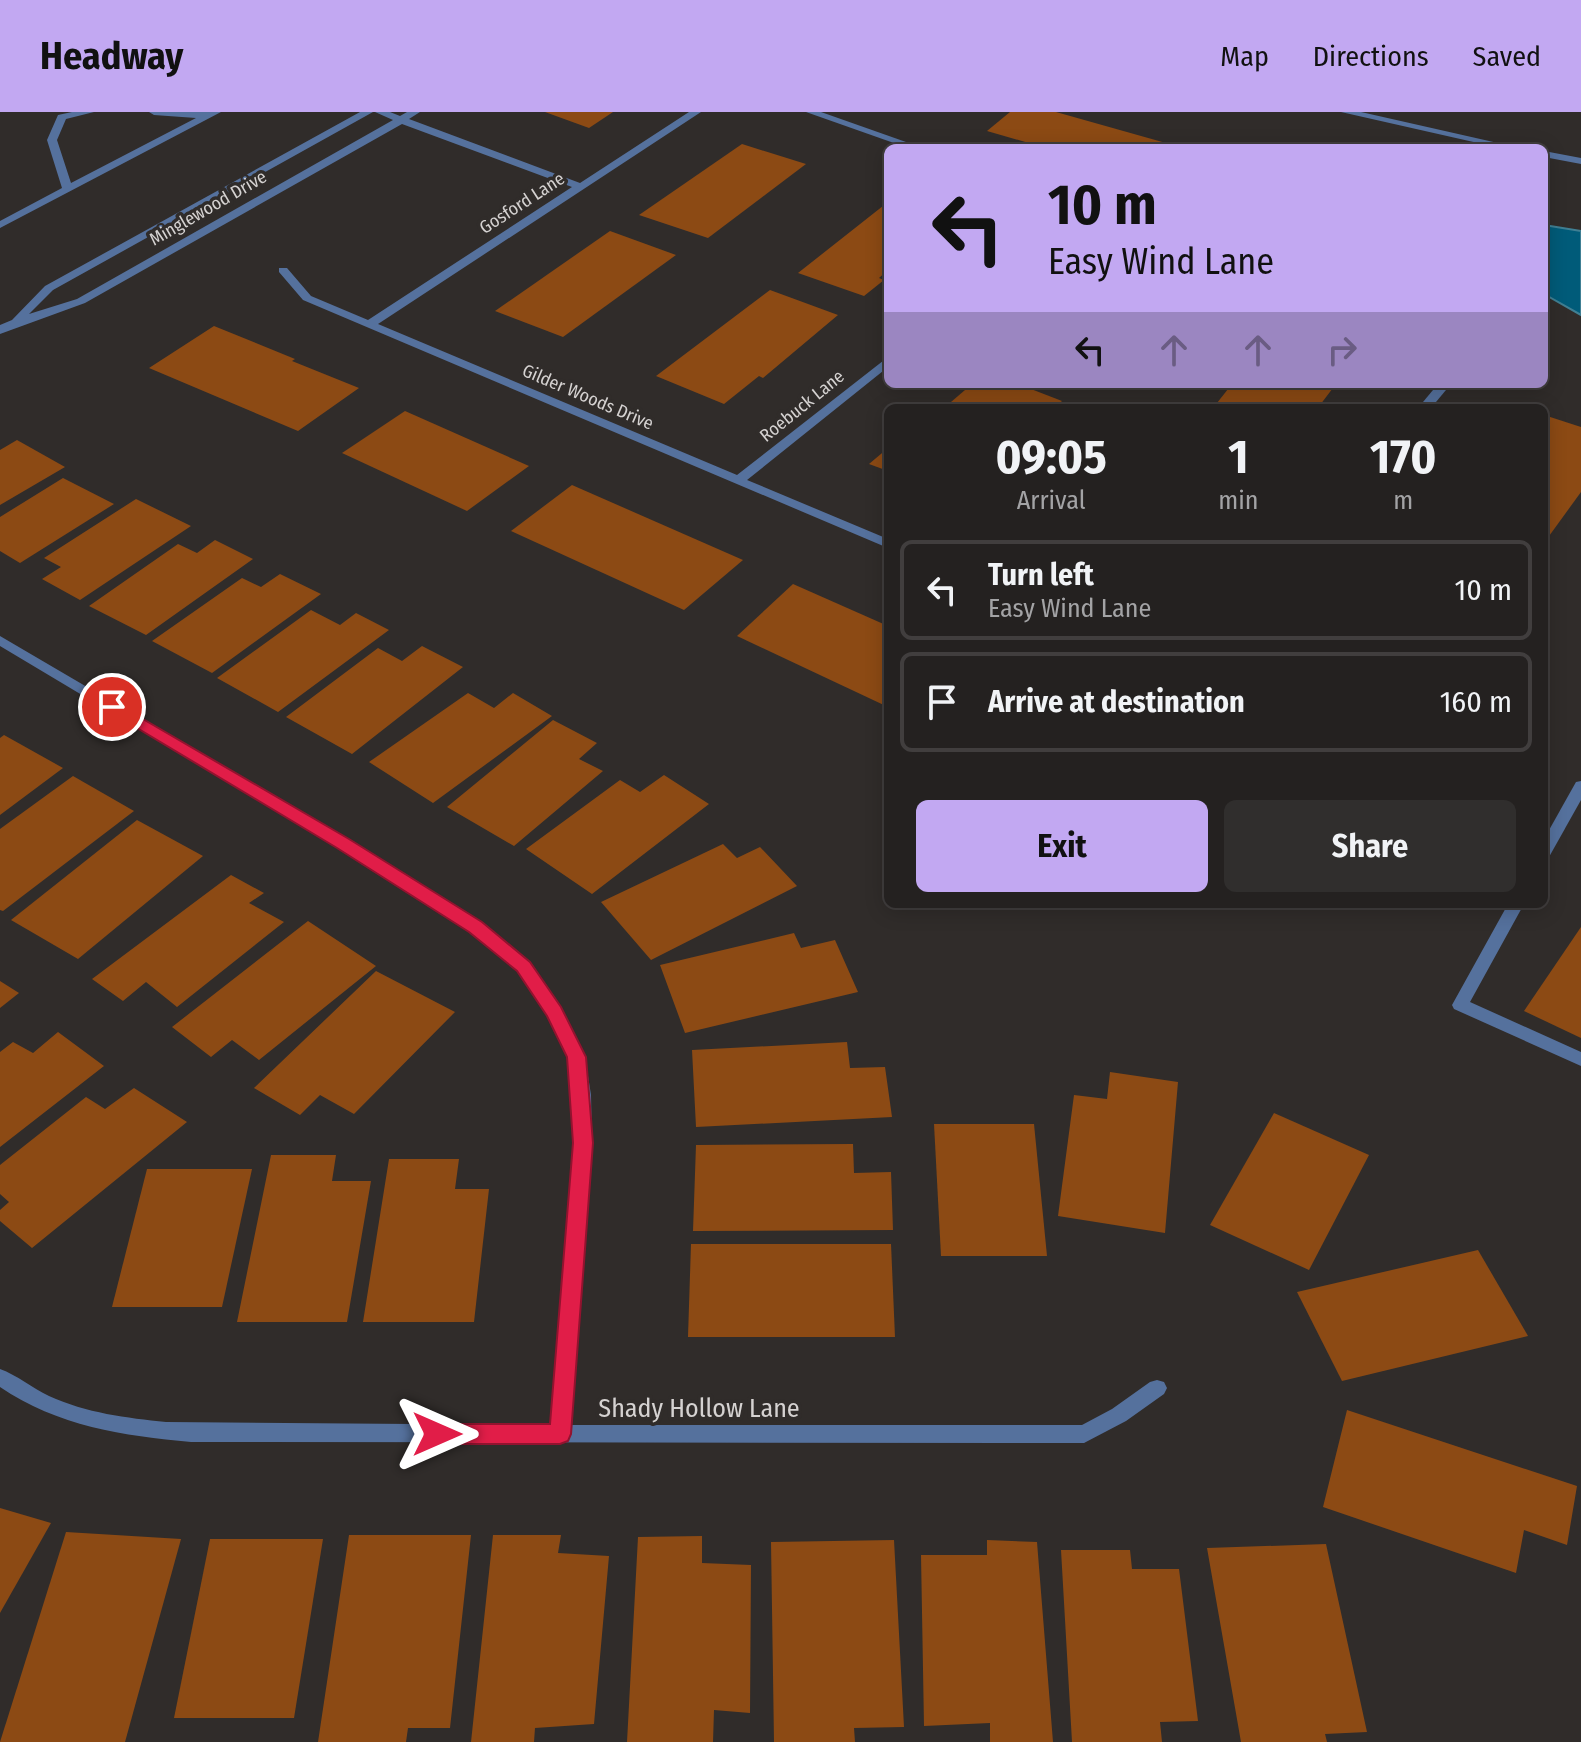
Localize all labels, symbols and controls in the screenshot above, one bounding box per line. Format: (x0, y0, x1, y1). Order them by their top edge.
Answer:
text: Headway (40, 33, 183, 79)
text: Map (1220, 40, 1269, 73)
text: Directions (1313, 40, 1429, 73)
text: Saved (1473, 40, 1541, 73)
street label: Minglewood Drive (146, 166, 271, 250)
street label: Gosford Lane (475, 167, 569, 239)
text: 10 m (1048, 172, 1157, 239)
icon: left (916, 176, 1020, 280)
text: Easy Wind Lane (1048, 240, 1274, 284)
icon: left (1068, 328, 1112, 372)
icon: ahead (1152, 328, 1196, 372)
icon: ahead (1236, 328, 1280, 372)
icon: right (1320, 328, 1364, 372)
street label: Gilder Woods Drive (519, 359, 657, 435)
street label: Roebuck Lane (755, 365, 849, 447)
text: 09:05 (995, 428, 1107, 486)
text: 1 (1228, 428, 1249, 486)
text: 170 (1370, 428, 1437, 486)
text: Arrival (1017, 485, 1086, 516)
text: min (1218, 485, 1259, 516)
text: m (1393, 485, 1413, 516)
text: Turn left (988, 557, 1094, 593)
icon: left (920, 568, 964, 612)
text: 10 m (1455, 572, 1512, 608)
text: Easy Wind Lane (988, 593, 1151, 624)
pin (78, 673, 146, 741)
icon: arrive (920, 680, 964, 724)
text: Arrive at destination (988, 684, 1245, 720)
text: 160 m (1440, 684, 1512, 720)
icon: arrive (90, 685, 134, 729)
button: Exit (916, 800, 1208, 892)
button: Share (1224, 800, 1516, 892)
position arrow (395, 1392, 479, 1476)
street label: Shady Hollow Lane (598, 1393, 800, 1424)

